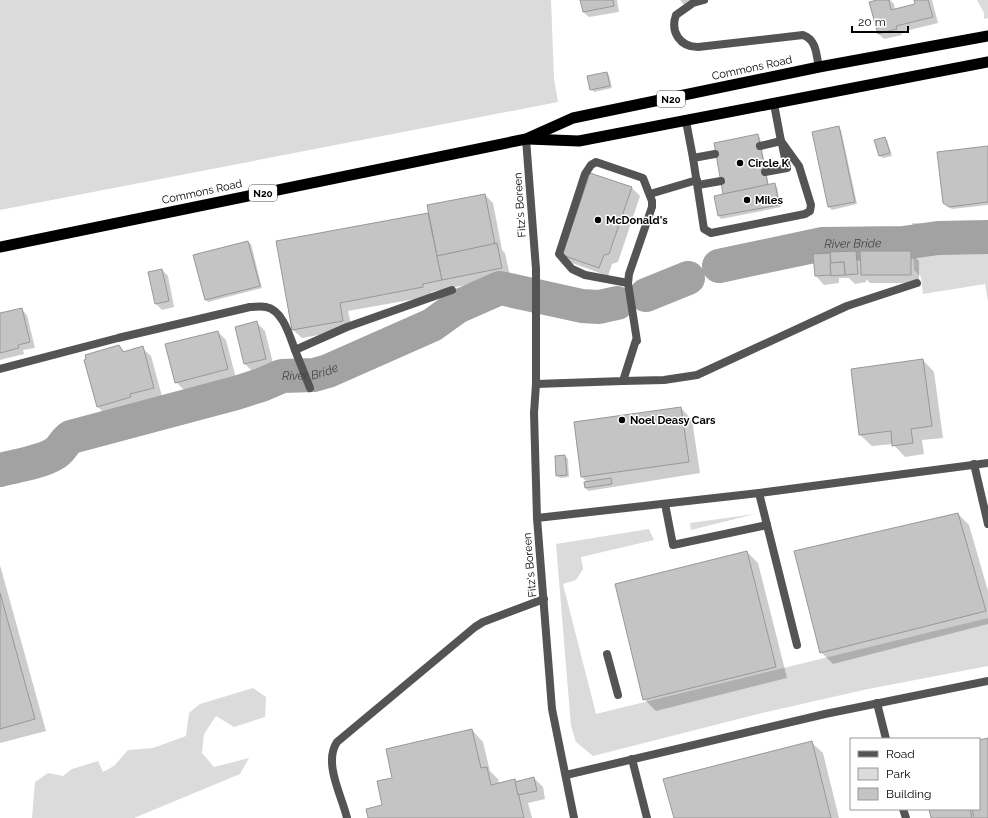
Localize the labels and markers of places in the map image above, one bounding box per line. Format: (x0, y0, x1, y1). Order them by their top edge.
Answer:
place label: Circle K (748, 157, 789, 170)
marker: Circle K (735, 158, 745, 168)
place label: Miles (755, 194, 783, 207)
marker: Miles (742, 195, 752, 205)
place label: McDonald's (606, 214, 668, 227)
marker: McDonald's (593, 215, 603, 225)
place label: Noel Deasy Cars (630, 414, 716, 427)
marker: Noel Deasy Cars (617, 415, 627, 425)

